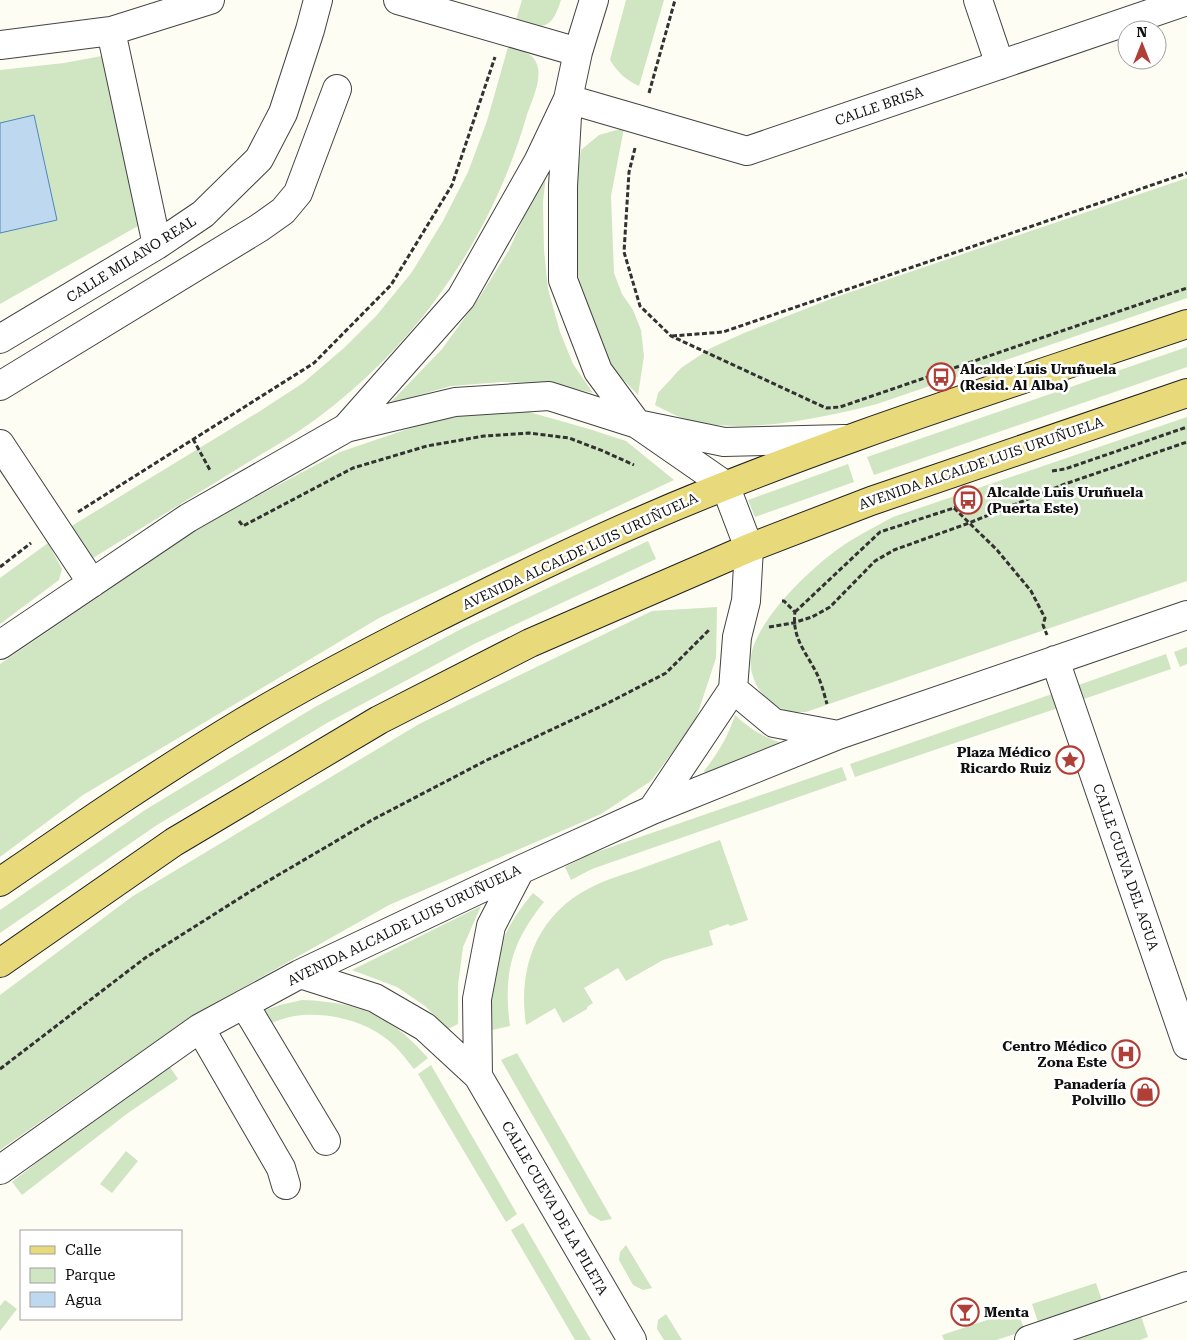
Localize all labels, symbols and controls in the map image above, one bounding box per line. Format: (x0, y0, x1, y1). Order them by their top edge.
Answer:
north arrow (1117, 20, 1167, 70)
text: N (1137, 24, 1148, 40)
street label: CALLE BRISA (833, 83, 925, 129)
street label: CALLE MILANO REAL (63, 212, 199, 305)
place label: Alcalde Luis Uruñuela (Resid. Al Alba) (960, 361, 1117, 393)
bus stop icon: Alcalde Luis Uruñuela (Resid. Al Alba) (926, 362, 956, 392)
street label: AVENIDA ALCALDE LUIS URUÑUELA (857, 413, 1106, 513)
place label: Alcalde Luis Uruñuela (Puerta Este) (987, 484, 1144, 516)
bus stop icon: Alcalde Luis Uruñuela (Puerta Este) (953, 485, 983, 515)
street label: AVENIDA ALCALDE LUIS URUÑUELA (460, 489, 700, 613)
place label: Plaza Médico Ricardo Ruiz (957, 744, 1051, 776)
place icon: Plaza Médico Ricardo Ruiz (1055, 745, 1085, 775)
street label: CALLE CUEVA DEL AGUA (1090, 782, 1162, 953)
street label: AVENIDA ALCALDE LUIS URUÑUELA (285, 861, 523, 989)
place label: Centro Médico Zona Este (1002, 1038, 1107, 1070)
hospital icon: Centro Médico Zona Este (1111, 1039, 1141, 1069)
place label: Panadería Polvillo (1054, 1076, 1127, 1108)
shop icon: Panadería Polvillo (1130, 1077, 1160, 1107)
street label: CALLE CUEVA DE LA PILETA (499, 1118, 612, 1298)
legend (20, 1230, 182, 1320)
text: Calle (65, 1241, 101, 1259)
text: Parque (65, 1266, 116, 1284)
text: Agua (65, 1291, 102, 1309)
bar icon: Menta (950, 1297, 980, 1327)
place label: Menta (984, 1304, 1030, 1320)

